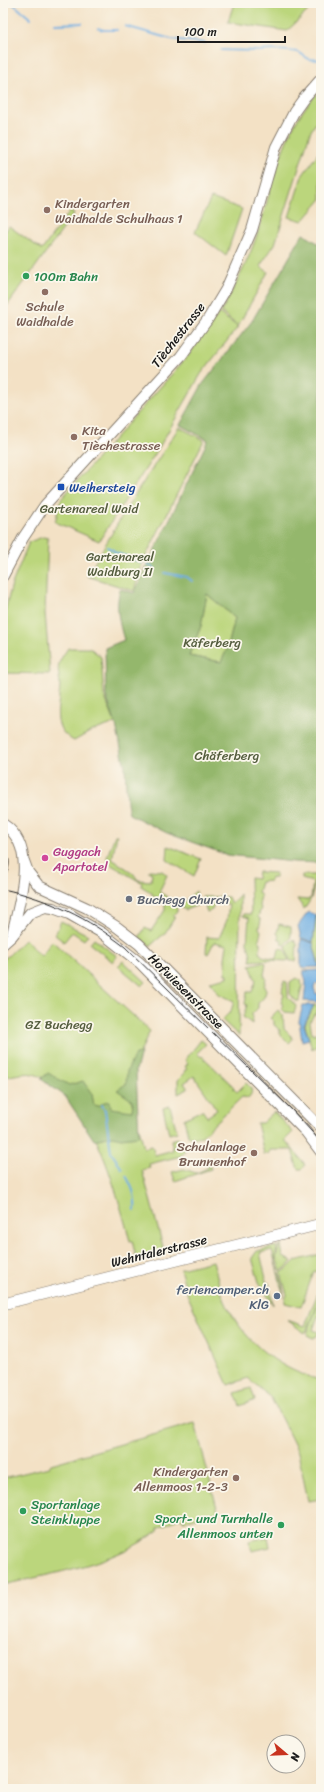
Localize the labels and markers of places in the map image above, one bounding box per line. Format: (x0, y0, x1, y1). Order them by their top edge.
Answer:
place label: Kindergarten Waidhalde Schulhaus 1 (55, 192, 183, 230)
marker: Kindergarten Waidhalde Schulhaus 1 (42, 205, 52, 215)
place label: 100m Bahn (34, 265, 98, 288)
marker: 100m Bahn (21, 271, 31, 281)
marker: Schule Waidhalde (40, 287, 50, 297)
place label: Schule Waidhalde (16, 295, 74, 333)
place label: Kita Tièchestrasse (82, 419, 161, 457)
marker: Kita Tièchestrasse (69, 432, 79, 442)
place label: Weihersteig (69, 476, 136, 499)
marker: Weihersteig (56, 482, 66, 492)
place label: Guggach Apartotel (52, 840, 108, 878)
marker: Guggach Apartotel (40, 853, 50, 863)
place label: Buchegg Church (137, 888, 229, 911)
marker: Buchegg Church (124, 894, 134, 904)
place label: Schulanlage Brunnenhof (177, 1135, 247, 1173)
marker: Schulanlage Brunnenhof (249, 1148, 259, 1158)
place label: feriencamper.ch KlG (176, 1278, 269, 1316)
marker: feriencamper.ch KlG (272, 1291, 282, 1301)
place label: Kindergarten Allenmoos 1-2-3 (133, 1460, 228, 1498)
marker: Kindergarten Allenmoos 1-2-3 (231, 1473, 241, 1483)
place label: Sportanlage Steinkluppe (31, 1493, 101, 1531)
marker: Sportanlage Steinkluppe (18, 1506, 28, 1516)
place label: Sport- und Turnhalle Allenmoos unten (154, 1507, 273, 1545)
marker: Sport- und Turnhalle Allenmoos unten (276, 1520, 286, 1530)

